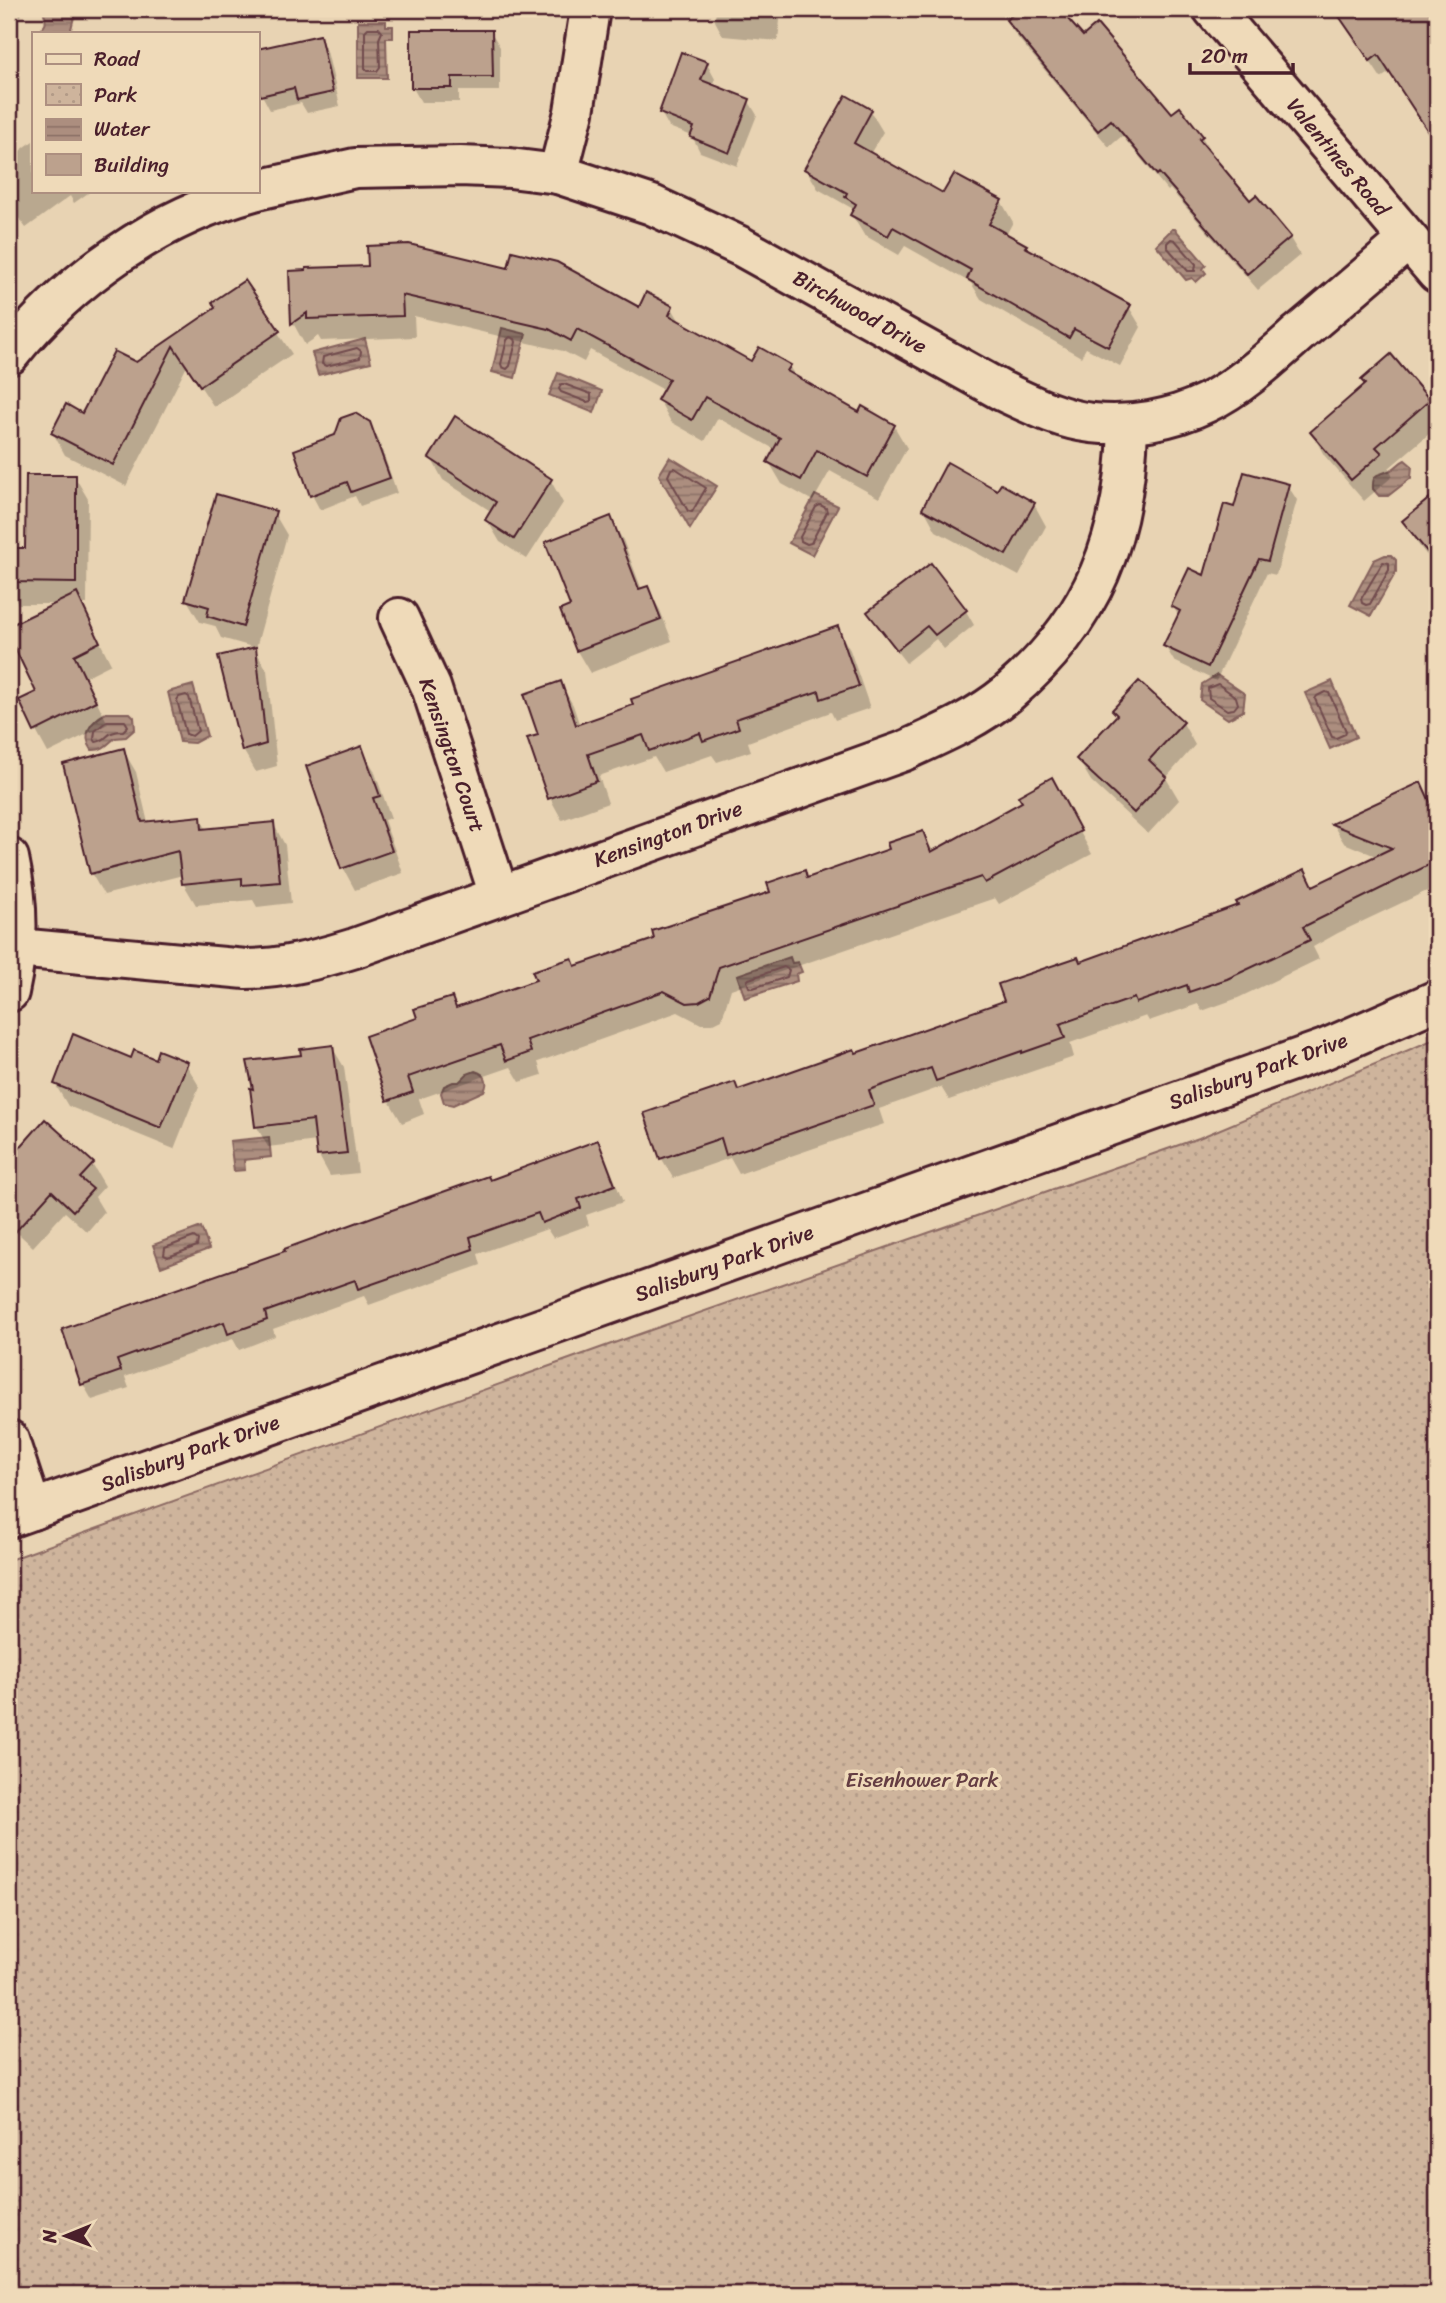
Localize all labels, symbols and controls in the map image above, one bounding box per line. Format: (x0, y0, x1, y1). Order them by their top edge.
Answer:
legend (32, 32, 259, 192)
scale bar (1190, 32, 1294, 76)
text: 20 m (1201, 37, 1248, 75)
text: Road (94, 40, 141, 78)
text: Park (94, 76, 137, 114)
street label: Valentines Road (1276, 89, 1401, 227)
text: Water (94, 110, 151, 148)
text: Building (94, 146, 170, 184)
street label: Birchwood Drive (786, 259, 934, 365)
street label: Kensington Court (408, 672, 496, 838)
street label: Kensington Drive (588, 789, 748, 879)
street label: Salisbury Park Drive (1163, 1021, 1353, 1121)
street label: Salisbury Park Drive (629, 1213, 819, 1313)
street label: Salisbury Park Drive (95, 1403, 285, 1503)
park label: Eisenhower Park (845, 1761, 999, 1799)
north arrow (32, 2202, 102, 2272)
text: N (33, 2229, 66, 2244)

